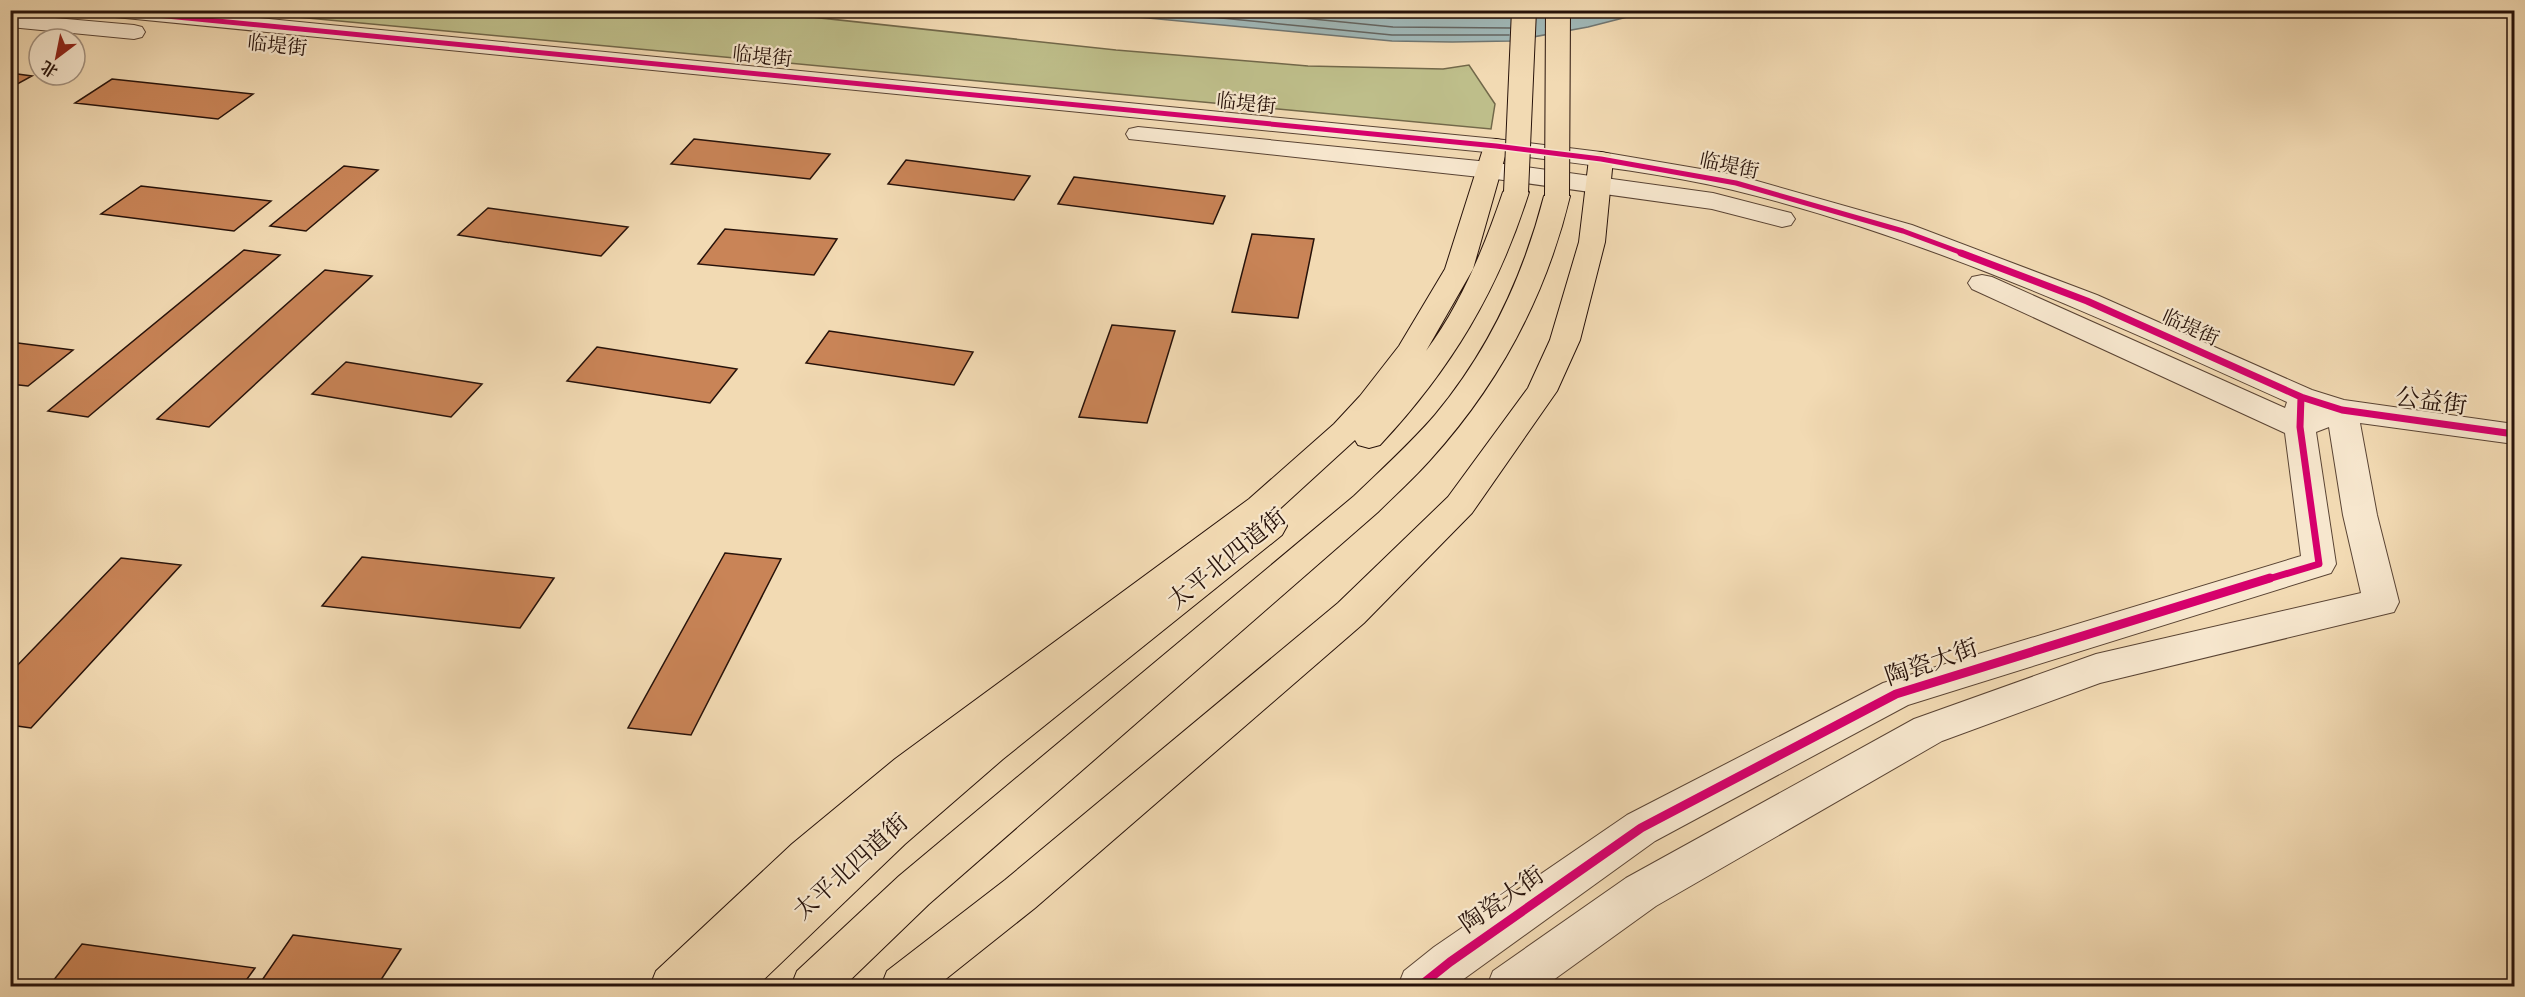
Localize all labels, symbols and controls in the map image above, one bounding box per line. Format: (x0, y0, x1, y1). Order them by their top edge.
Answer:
north arrow (27, 27, 87, 87)
street label: 临堤街 (246, 30, 308, 64)
street label: 临堤街 (731, 41, 793, 75)
text: 北 (37, 54, 63, 82)
street label: 临堤街 (1215, 88, 1277, 122)
street label: 临堤街 (1697, 147, 1761, 187)
street label: 临堤街 (2157, 304, 2223, 354)
street label: 公益街 (2393, 381, 2469, 425)
street label: 太平北四道街 (1161, 501, 1295, 619)
street label: 陶瓷大街 (1881, 632, 1983, 696)
street label: 太平北四道街 (787, 807, 917, 929)
street label: 陶瓷大街 (1454, 860, 1552, 942)

